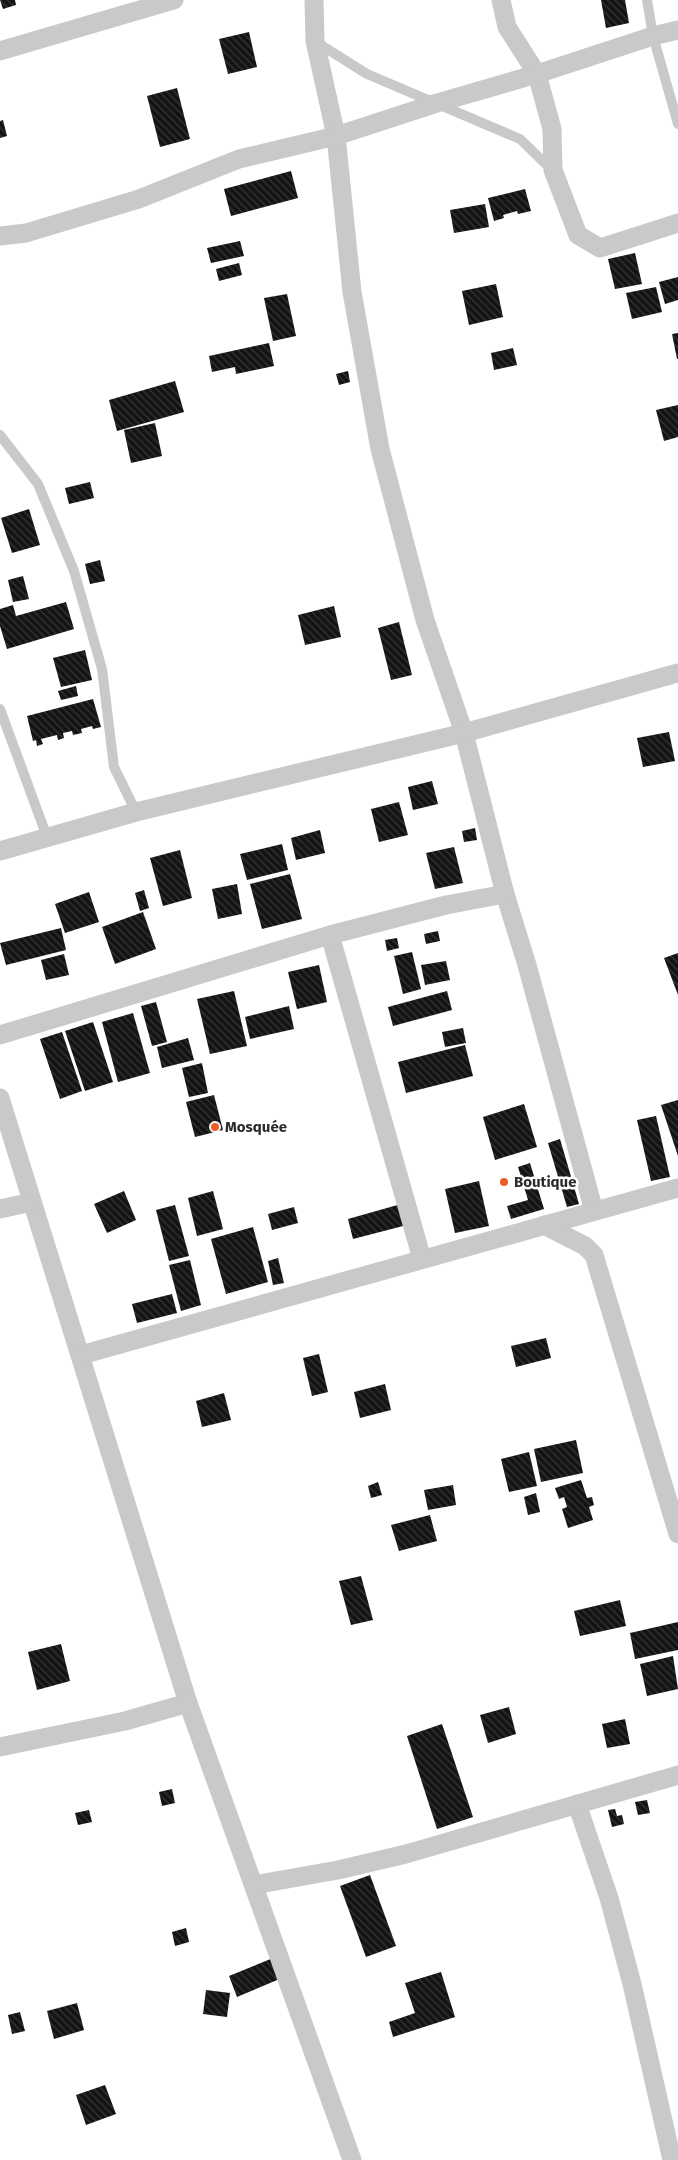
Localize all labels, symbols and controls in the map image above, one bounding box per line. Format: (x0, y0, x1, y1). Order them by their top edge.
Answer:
place label: Mosquée (225, 1118, 287, 1136)
marker: Mosquée (209, 1121, 221, 1133)
place label: Boutique (514, 1173, 576, 1191)
marker: Boutique (498, 1176, 510, 1188)

